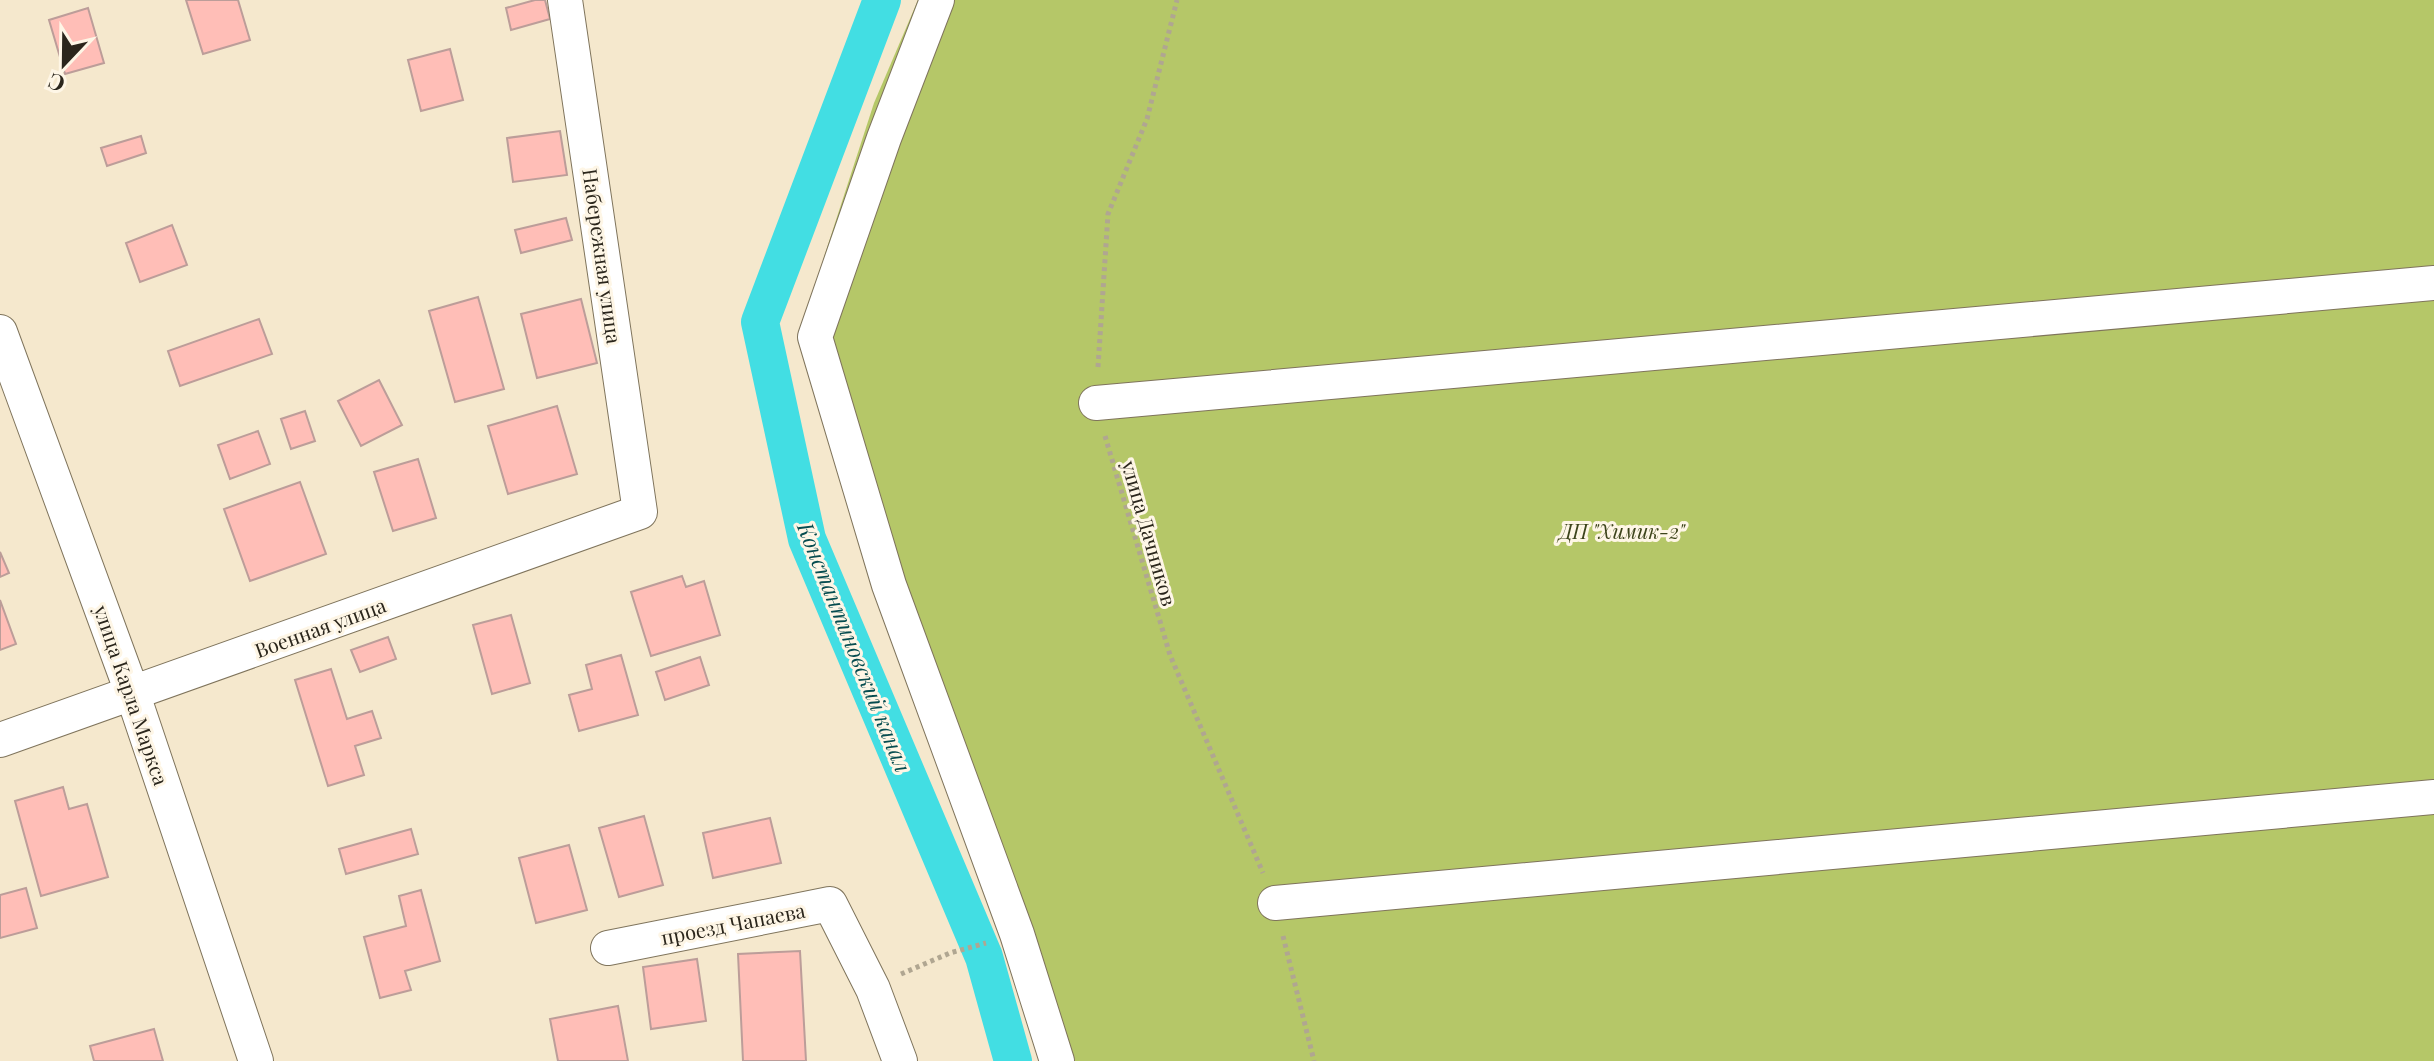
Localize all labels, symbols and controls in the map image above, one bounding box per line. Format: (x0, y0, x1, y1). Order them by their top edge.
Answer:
north arrow (24, 24, 104, 104)
text: С (43, 67, 69, 100)
street label: Набережная улица (577, 167, 629, 345)
street label: улица Дачников (1116, 456, 1184, 609)
water label: Константиновский канал (791, 517, 919, 776)
park label: ДП "Химик-2" (1556, 517, 1686, 544)
street label: Военная улица (251, 591, 389, 663)
street label: улица Карла Маркса (88, 600, 175, 789)
street label: проезд Чапаева (659, 896, 807, 950)

